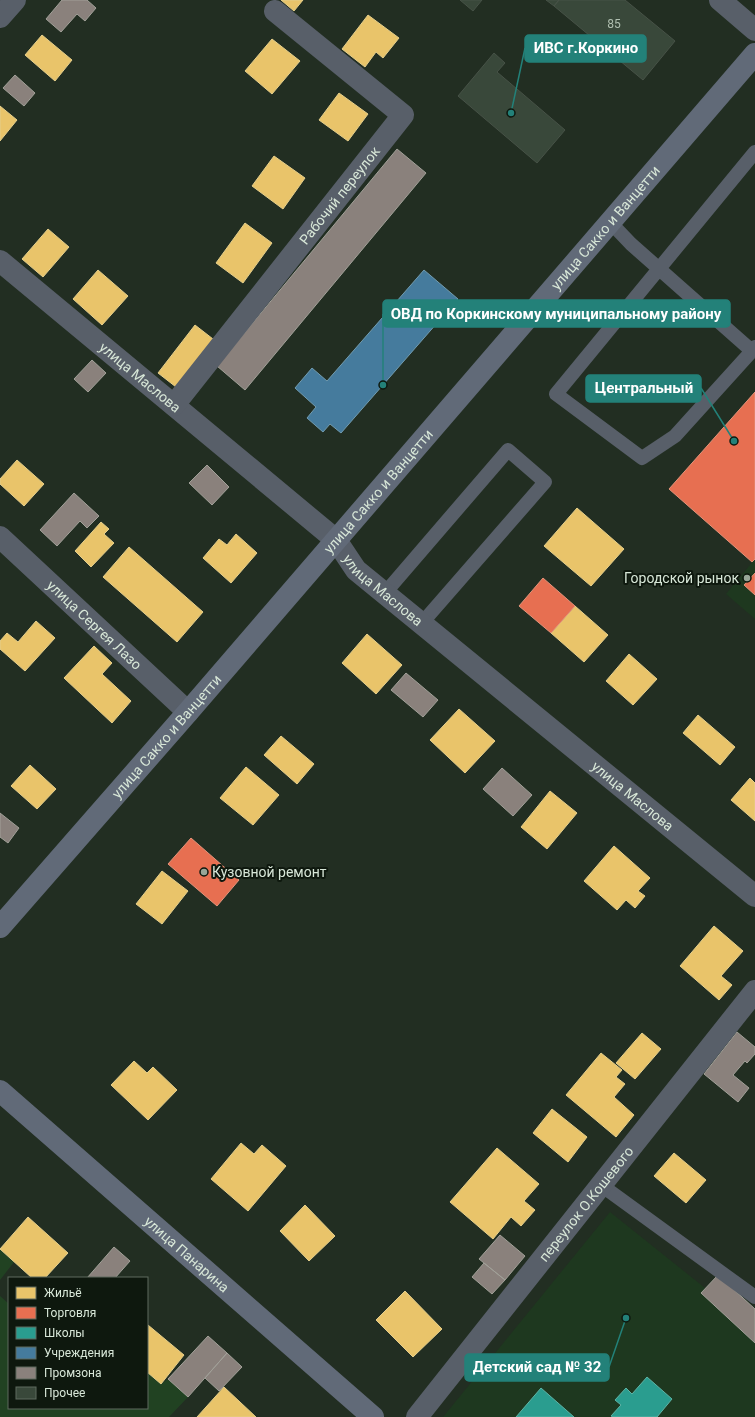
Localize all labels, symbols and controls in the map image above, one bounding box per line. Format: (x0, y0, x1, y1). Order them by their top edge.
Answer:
house number: 85 (607, 17, 621, 31)
callout: ИВС г.Коркино (525, 35, 646, 62)
text: ИВС г.Коркино (534, 39, 638, 57)
street label: Рабочий переулок (296, 143, 383, 248)
street label: улица Сакко и Ванцетти (548, 162, 663, 293)
callout: ОВД по Коркинскому муниципальному району (383, 300, 730, 327)
text: ОВД по Коркинскому муниципальному району (391, 305, 722, 323)
street label: улица Маслова (96, 339, 184, 416)
callout: Центральный (586, 375, 701, 402)
text: Центральный (595, 379, 693, 397)
street label: улица Сакко и Ванцетти (320, 426, 436, 556)
street label: улица Маслова (340, 551, 426, 629)
place label: Городской рынок (624, 570, 739, 586)
marker: Городской рынок (742, 573, 752, 583)
street label: улица Сергея Лазо (44, 577, 145, 673)
street label: улица Сакко и Ванцетти (108, 671, 224, 801)
street label: улица Маслова (589, 758, 677, 834)
place label: Кузовной ремонт (212, 864, 327, 880)
marker: Кузовной ремонт (199, 867, 209, 877)
street label: переулок О.Кошевого (536, 1143, 637, 1265)
street label: улица Панарина (141, 1213, 232, 1295)
legend (8, 1277, 148, 1409)
text: Жильё (44, 1286, 82, 1300)
text: Торговля (44, 1306, 96, 1320)
text: Школы (44, 1326, 85, 1340)
text: Учреждения (44, 1346, 114, 1360)
callout: Детский сад № 32 (465, 1354, 609, 1381)
text: Детский сад № 32 (473, 1358, 602, 1376)
text: Промзона (44, 1366, 101, 1380)
text: Прочее (44, 1386, 85, 1400)

